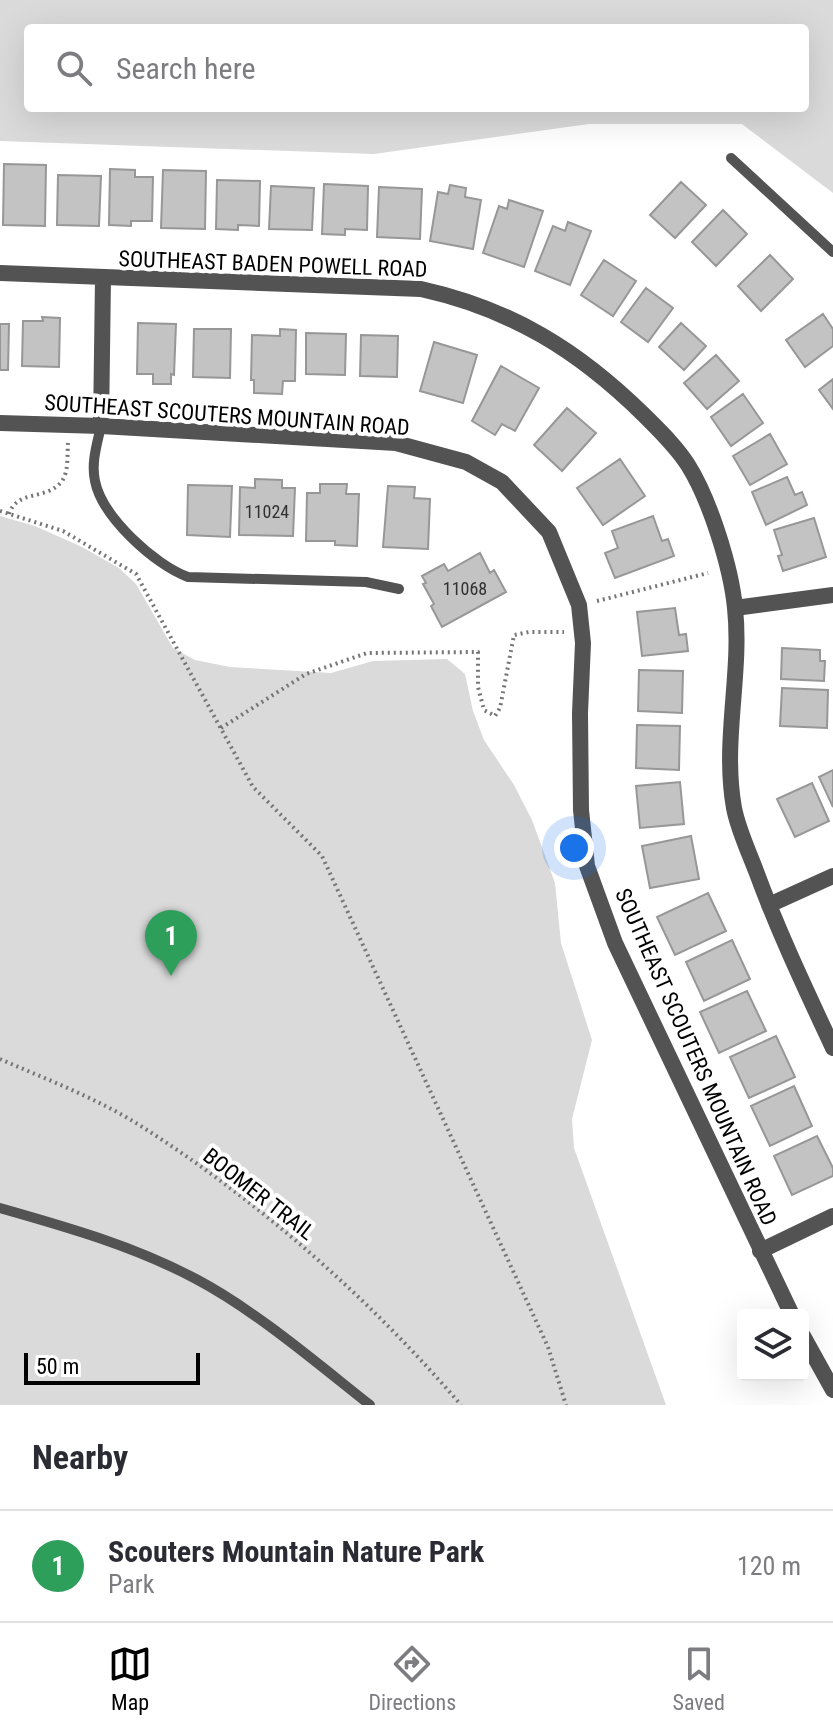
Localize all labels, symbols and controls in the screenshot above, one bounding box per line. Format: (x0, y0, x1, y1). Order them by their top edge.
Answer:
search box (24, 24, 809, 112)
icon: search (52, 46, 96, 90)
text: Search here (116, 51, 256, 86)
street label: SOUTHEAST BADEN POWELL ROAD (118, 246, 428, 282)
street label: SOUTHEAST SCOUTERS MOUNTAIN ROAD (44, 390, 410, 440)
house number: 11024 (245, 501, 289, 522)
house number: 11068 (443, 578, 487, 599)
your location (554, 828, 594, 868)
street label: SOUTHEAST SCOUTERS MOUNTAIN ROAD (610, 885, 782, 1229)
pin: 1 (145, 910, 197, 976)
street label: BOOMER TRAIL (198, 1143, 320, 1245)
map controls (737, 1309, 809, 1381)
button: layers (737, 1309, 809, 1381)
scale bar (24, 1349, 200, 1385)
text: 50 m (36, 1354, 79, 1379)
text: Nearby (32, 1437, 128, 1477)
text: Scouters Mountain Nature Park (108, 1534, 484, 1569)
text: 1 (51, 1551, 65, 1581)
text: 120 m (737, 1551, 801, 1581)
text: Park (108, 1569, 154, 1599)
tab: Map (108, 1642, 152, 1715)
tab: Directions (368, 1642, 456, 1715)
tab: Saved (673, 1642, 725, 1715)

